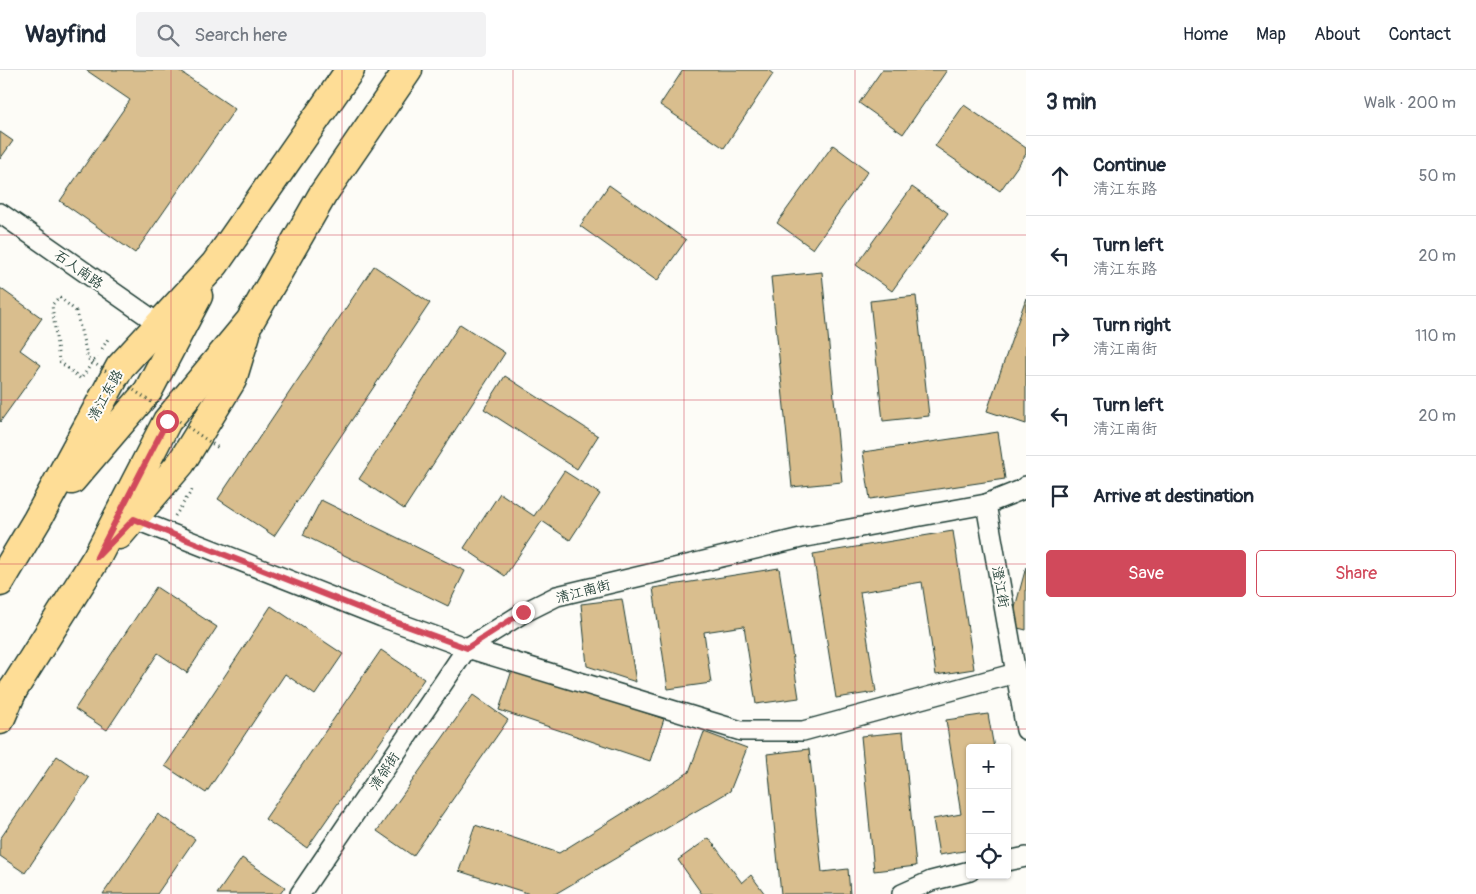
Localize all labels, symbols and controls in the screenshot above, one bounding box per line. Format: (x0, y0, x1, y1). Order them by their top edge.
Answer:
search box (136, 12, 486, 57)
text: Wayfind (25, 20, 106, 49)
icon: search (154, 21, 182, 49)
text: Search here (194, 23, 287, 47)
text: Home (1183, 23, 1228, 46)
text: Map (1256, 23, 1286, 46)
text: About (1314, 23, 1360, 46)
text: Contact (1388, 23, 1451, 46)
text: 3 min (1046, 89, 1096, 116)
text: Walk · 200 m (1364, 93, 1456, 113)
text: Continue (1093, 153, 1166, 177)
icon: ahead (1046, 162, 1074, 190)
text: 50 m (1419, 166, 1456, 186)
text: 清江东路 (1093, 179, 1157, 199)
text: Turn left (1093, 233, 1163, 257)
icon: left (1046, 242, 1074, 270)
street label: 石人南路 (51, 246, 107, 292)
text: 20 m (1418, 246, 1456, 266)
text: 清江东路 (1093, 259, 1157, 279)
text: Turn right (1093, 313, 1171, 337)
icon: right (1046, 322, 1074, 350)
text: 110 m (1415, 326, 1456, 346)
text: 清江南街 (1093, 339, 1157, 359)
street label: 清江东路 (84, 367, 126, 424)
text: Turn left (1093, 393, 1163, 417)
icon: left (1046, 402, 1074, 430)
text: 20 m (1418, 406, 1456, 426)
route start (156, 410, 179, 433)
text: 清江南街 (1093, 419, 1157, 439)
icon: arrive (1046, 482, 1074, 510)
text: Arrive at destination (1093, 484, 1254, 508)
button: Save (1046, 550, 1246, 597)
button: Share (1256, 550, 1456, 597)
street label: 澄江街 (988, 565, 1013, 609)
street label: 清江南街 (554, 576, 612, 607)
route end (512, 601, 535, 624)
map controls (966, 744, 1011, 879)
button: + (966, 744, 1011, 789)
street label: 清邻街 (366, 749, 403, 793)
button: − (966, 789, 1011, 834)
button: locate (966, 834, 1011, 879)

